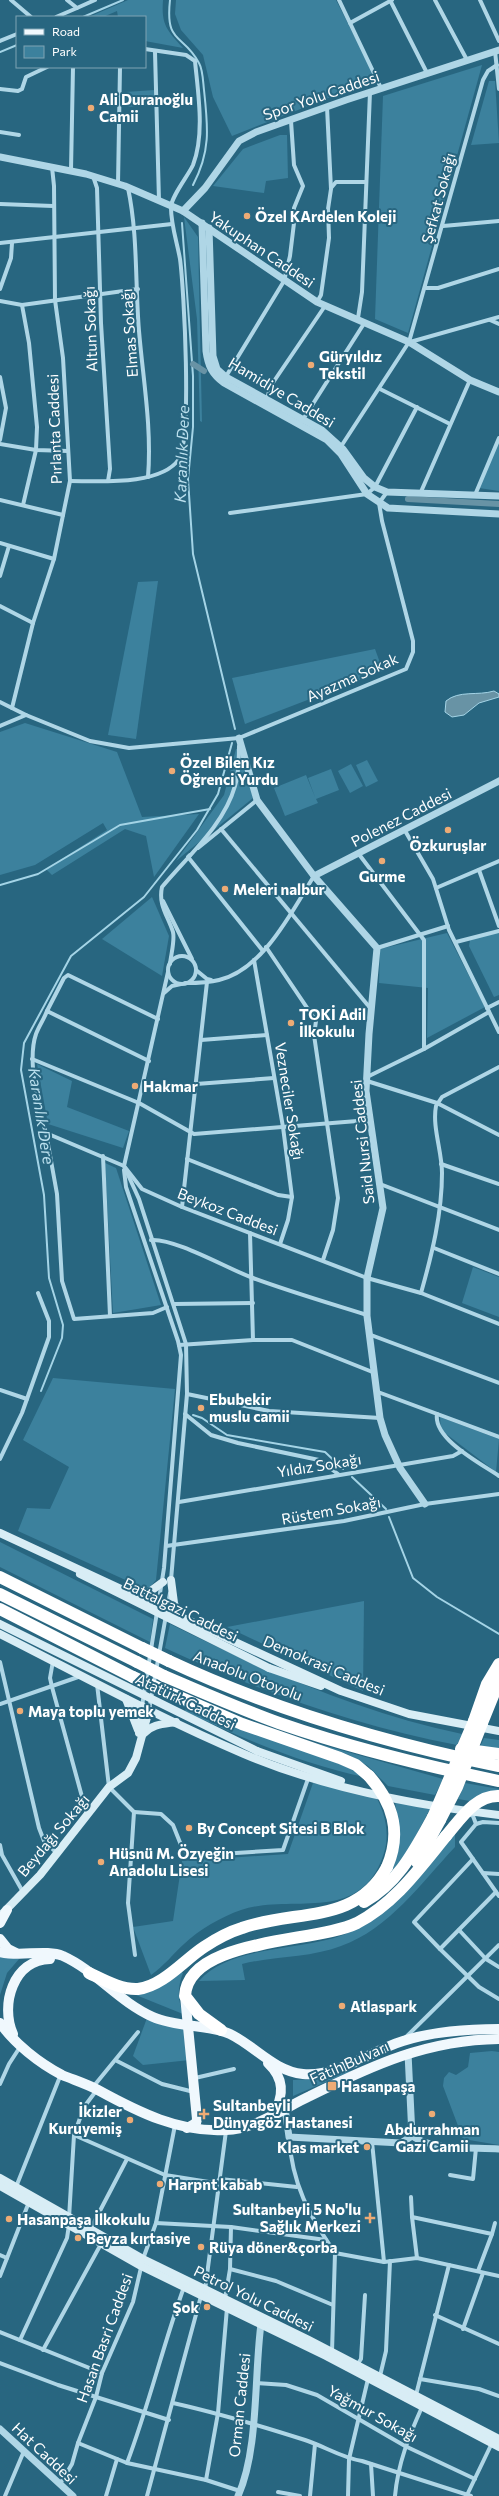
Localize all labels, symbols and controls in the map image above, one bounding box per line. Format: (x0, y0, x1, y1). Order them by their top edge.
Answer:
legend (16, 16, 146, 68)
text: Road (52, 24, 80, 38)
text: Park (52, 44, 78, 58)
street label: Spor Yolu Caddesi (260, 67, 382, 123)
place label: Ali Duranoğlu Camii (99, 90, 193, 125)
marker: Ali Duranoğlu Camii (86, 103, 96, 113)
street label: Şefkat Sokağı (417, 151, 459, 245)
street label: Yakuphan Caddesi (206, 207, 318, 291)
place label: Özel KArdelen Koleji (255, 207, 396, 225)
marker: Özel KArdelen Koleji (242, 211, 252, 221)
street label: Altun Sokağı (80, 286, 100, 372)
street label: Elmas Sokağı (117, 288, 141, 378)
place label: Güryıldız Tekstil (319, 347, 382, 382)
street label: Hamidiye Caddesi (226, 353, 338, 431)
marker: Güryıldız Tekstil (306, 360, 316, 370)
street label: Pırlanta Caddesi (43, 374, 65, 484)
water label: Karanlık Dere (170, 404, 192, 503)
street label: Ayazma Sokak (303, 649, 401, 705)
place label: Özel Bilen Kız Öğrenci Yurdu (180, 753, 278, 788)
marker: Özel Bilen Kız Öğrenci Yurdu (167, 766, 177, 776)
street label: Polenez Caddesi (348, 784, 454, 850)
marker: Özkuruşlar (443, 825, 453, 835)
place label: Özkuruşlar (409, 836, 487, 854)
marker: Gurme (377, 856, 387, 866)
place label: Gurme (359, 867, 405, 885)
place label: Meleri nalbur (233, 880, 325, 898)
marker: Meleri nalbur (220, 884, 230, 894)
place label: TOKİ Adil İlkokulu (299, 1005, 366, 1040)
marker: TOKİ Adil İlkokulu (286, 1018, 296, 1028)
street label: Vezneciler Sokağı (272, 1041, 308, 1161)
water label: Karanlık Dere (25, 1066, 59, 1166)
place label: Hakmar (143, 1077, 198, 1095)
street label: Said Nursi Caddesi (347, 1079, 377, 1205)
marker: Hakmar (130, 1081, 140, 1091)
street label: Beykoz Caddesi (175, 1184, 281, 1238)
place label: Ebubekir muslu camii (209, 1390, 290, 1425)
marker: Ebubekir muslu camii (196, 1403, 206, 1413)
street label: Yıldız Sokağı (276, 1449, 362, 1481)
street label: Rüstem Sokağı (280, 1492, 382, 1528)
street label: Battalgazi Caddesi (121, 1573, 241, 1645)
street label: Demokrasi Caddesi (260, 1631, 388, 1699)
street label: Anadolu Otoyolu (191, 1646, 305, 1704)
street label: Atatürk Caddesi (133, 1669, 239, 1733)
place label: Maya toplu yemek (28, 1702, 154, 1720)
marker: Maya toplu yemek (15, 1706, 25, 1716)
street label: Beydağı Sokağı (13, 1790, 93, 1880)
place label: By Concept Sitesi B Blok (197, 1819, 365, 1837)
marker: By Concept Sitesi B Blok (184, 1823, 194, 1833)
place label: Hüsnü M. Özyeğin Anadolu Lisesi (109, 1844, 234, 1879)
marker: Hüsnü M. Özyeğin Anadolu Lisesi (96, 1857, 106, 1867)
place label: Atlaspark (350, 1997, 417, 2015)
marker: Atlaspark (337, 2001, 347, 2011)
street label: Fatih Bulvarı (307, 2037, 391, 2087)
place label: Hasanpaşa (341, 2077, 416, 2095)
marker: Hasanpaşa (326, 2080, 338, 2092)
place label: Sultanbeyli Dünyagöz Hastanesi (213, 2096, 353, 2131)
place label: İkizler Kuruyemiş (48, 2102, 122, 2137)
marker: Sultanbeyli Dünyagöz Hastanesi (198, 2108, 210, 2120)
marker: Abdurrahman Gazi Camii (427, 2109, 437, 2119)
marker: İkizler Kuruyemiş (125, 2115, 135, 2125)
place label: Abdurrahman Gazi Camii (384, 2120, 480, 2155)
place label: Klas market (277, 2138, 359, 2156)
marker: Klas market (362, 2142, 372, 2152)
place label: Harpnt kabab (168, 2175, 262, 2193)
marker: Harpnt kabab (155, 2179, 165, 2189)
place label: Sultanbeyli 5 No'lu Sağlık Merkezi (233, 2200, 361, 2235)
place label: Hasanpaşa İlkokulu (17, 2210, 150, 2228)
marker: Sultanbeyli 5 No'lu Sağlık Merkezi (364, 2212, 376, 2224)
marker: Hasanpaşa İlkokulu (4, 2214, 14, 2224)
place label: Beyza kırtasiye (86, 2229, 191, 2247)
marker: Beyza kırtasiye (73, 2233, 83, 2243)
place label: Rüya döner&çorba (209, 2238, 338, 2256)
marker: Rüya döner&çorba (196, 2242, 206, 2252)
street label: Petrol Yolu Caddesi (191, 2261, 317, 2335)
street label: Hasan Basri Caddesi (72, 2271, 136, 2405)
place label: Şok (172, 2298, 199, 2316)
marker: Şok (202, 2302, 212, 2312)
street label: Orman Caddesi (225, 2352, 253, 2458)
street label: Yağmur Sokağı (325, 2381, 421, 2445)
street label: Hat Caddesi (9, 2418, 81, 2488)

